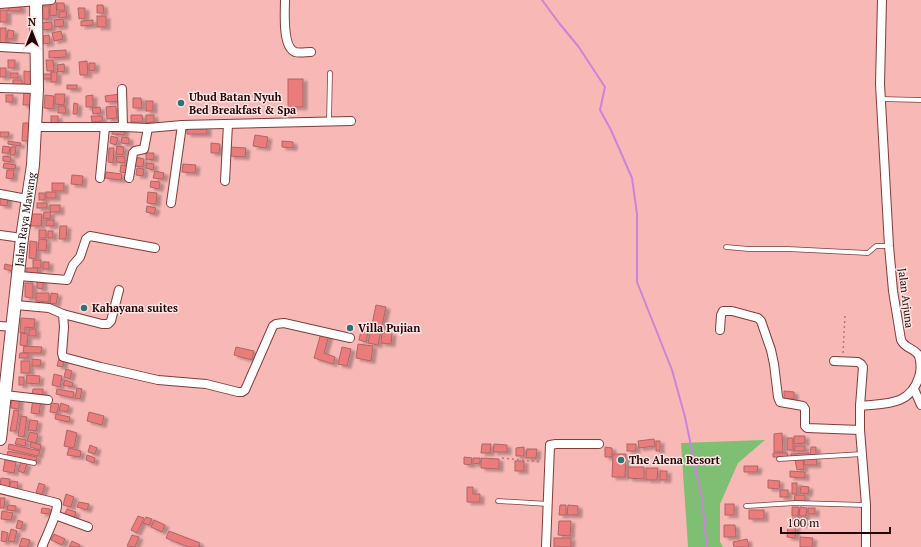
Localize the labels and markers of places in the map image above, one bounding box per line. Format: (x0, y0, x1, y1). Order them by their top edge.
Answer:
place label: Ubud Batan Nyuh Bed Breakfast & Spa (189, 90, 296, 117)
marker: Ubud Batan Nyuh Bed Breakfast & Spa (176, 98, 186, 108)
place label: Kahayana suites (92, 301, 178, 315)
marker: Kahayana suites (79, 303, 89, 313)
place label: Villa Pujian (358, 321, 420, 335)
marker: Villa Pujian (345, 323, 355, 333)
place label: The Alena Resort (629, 453, 720, 467)
marker: The Alena Resort (616, 455, 626, 465)

